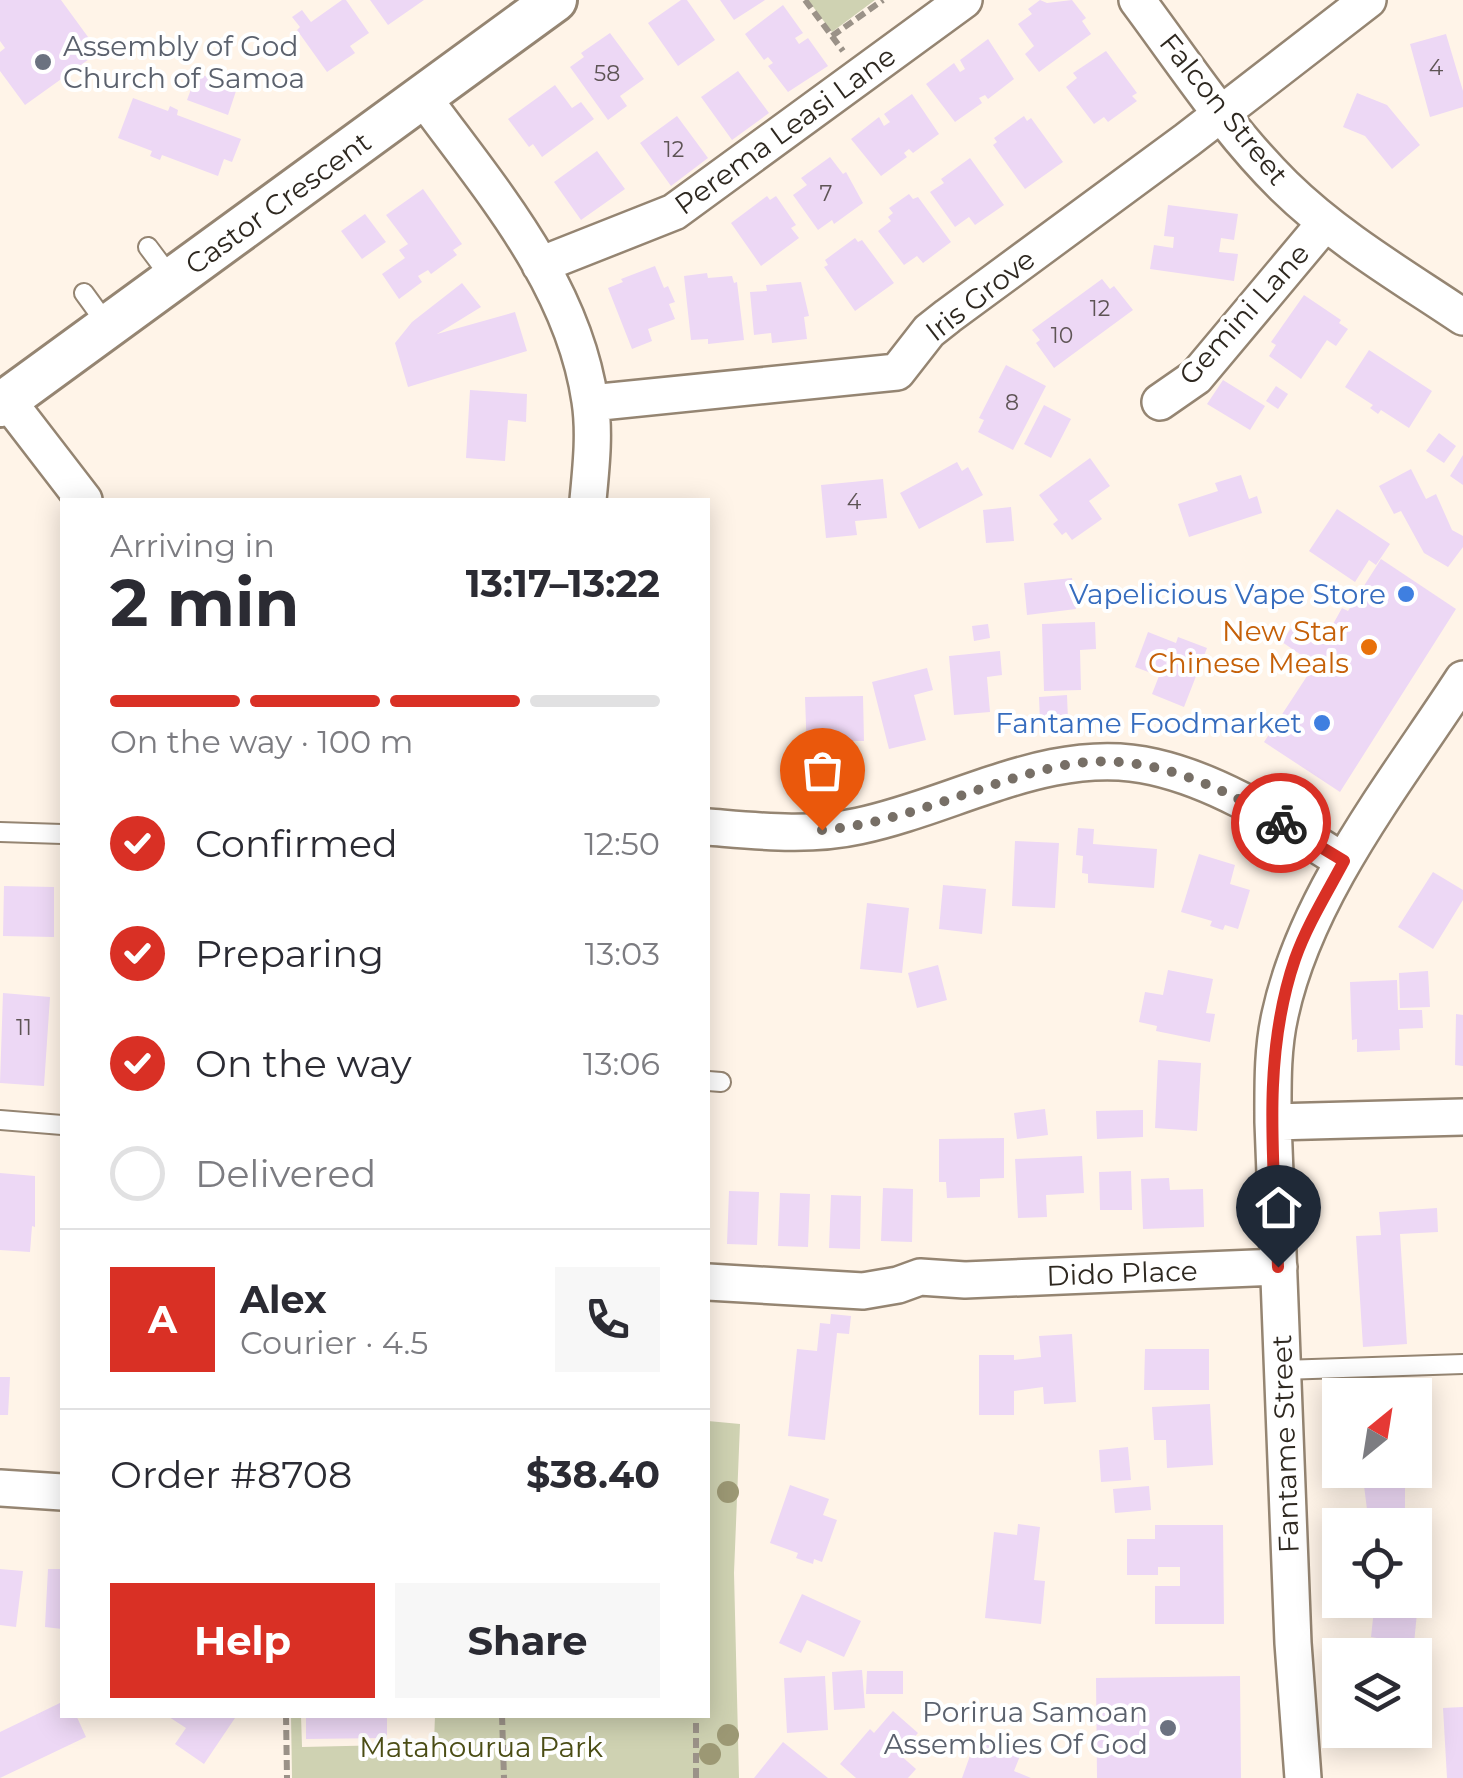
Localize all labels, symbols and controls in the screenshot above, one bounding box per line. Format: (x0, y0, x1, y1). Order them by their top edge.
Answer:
street label: Falcon Street (1153, 26, 1295, 192)
place label: Assembly of God Church of Samoa (63, 29, 305, 95)
street label: Perema Leasi Lane (668, 38, 902, 222)
marker: Assembly of God Church of Samoa (32, 51, 54, 73)
house number: 4 (1429, 54, 1444, 81)
house number: 58 (594, 60, 620, 87)
street label: Castor Crescent (179, 124, 377, 282)
house number: 12 (664, 136, 684, 163)
house number: 7 (820, 180, 833, 207)
street label: Gemini Lane (1172, 236, 1316, 392)
street label: Iris Grove (919, 242, 1041, 348)
house number: 12 (1090, 295, 1110, 322)
house number: 10 (1051, 322, 1073, 349)
house number: 8 (1005, 389, 1019, 416)
house number: 4 (847, 488, 862, 515)
text: Arriving in (110, 526, 275, 565)
text: 13:17–13:22 (466, 560, 660, 607)
text: 2 min (110, 563, 299, 642)
place label: Vapelicious Vape Store (1069, 577, 1386, 611)
marker: Vapelicious Vape Store (1395, 583, 1417, 605)
place label: New Star Chinese Meals (1148, 614, 1349, 680)
marker: New Star Chinese Meals (1358, 636, 1380, 658)
place label: Fantame Foodmarket (995, 706, 1302, 740)
marker: Fantame Foodmarket (1311, 712, 1333, 734)
text: On the way · 100 m (110, 722, 413, 761)
pin (780, 728, 865, 831)
icon: bag (795, 743, 850, 798)
courier (1231, 773, 1331, 873)
icon: bike (1254, 796, 1309, 851)
icon: check (110, 816, 165, 871)
text: Confirmed (195, 820, 398, 867)
text: 12:50 (584, 824, 660, 863)
icon: check (110, 926, 165, 981)
text: Preparing (195, 930, 384, 977)
text: 13:03 (585, 934, 660, 973)
house number: 11 (16, 1014, 32, 1041)
icon: check (110, 1036, 165, 1091)
text: On the way (195, 1040, 412, 1087)
text: 13:06 (583, 1044, 660, 1083)
text: Delivered (195, 1150, 376, 1197)
pin (1236, 1165, 1321, 1268)
icon: home (1251, 1180, 1306, 1235)
street label: Dido Place (1046, 1253, 1198, 1293)
button: phone (555, 1267, 660, 1372)
text: Alex (240, 1276, 327, 1323)
text: A (148, 1296, 177, 1343)
text: Courier · 4.5 (240, 1323, 428, 1362)
street label: Fantame Street (1264, 1334, 1306, 1554)
north arrow (1322, 1378, 1432, 1488)
map controls (1322, 1378, 1432, 1748)
text: Order #8708 (110, 1451, 352, 1498)
text: $38.40 (526, 1451, 660, 1498)
button: locate (1322, 1508, 1432, 1618)
button: Help (110, 1583, 375, 1698)
button: Share (395, 1583, 660, 1698)
button: layers (1322, 1638, 1432, 1748)
place label: Porirua Samoan Assemblies Of God (884, 1695, 1148, 1761)
marker: Porirua Samoan Assemblies Of God (1157, 1717, 1179, 1739)
park label: Matahourua Park (359, 1730, 603, 1764)

